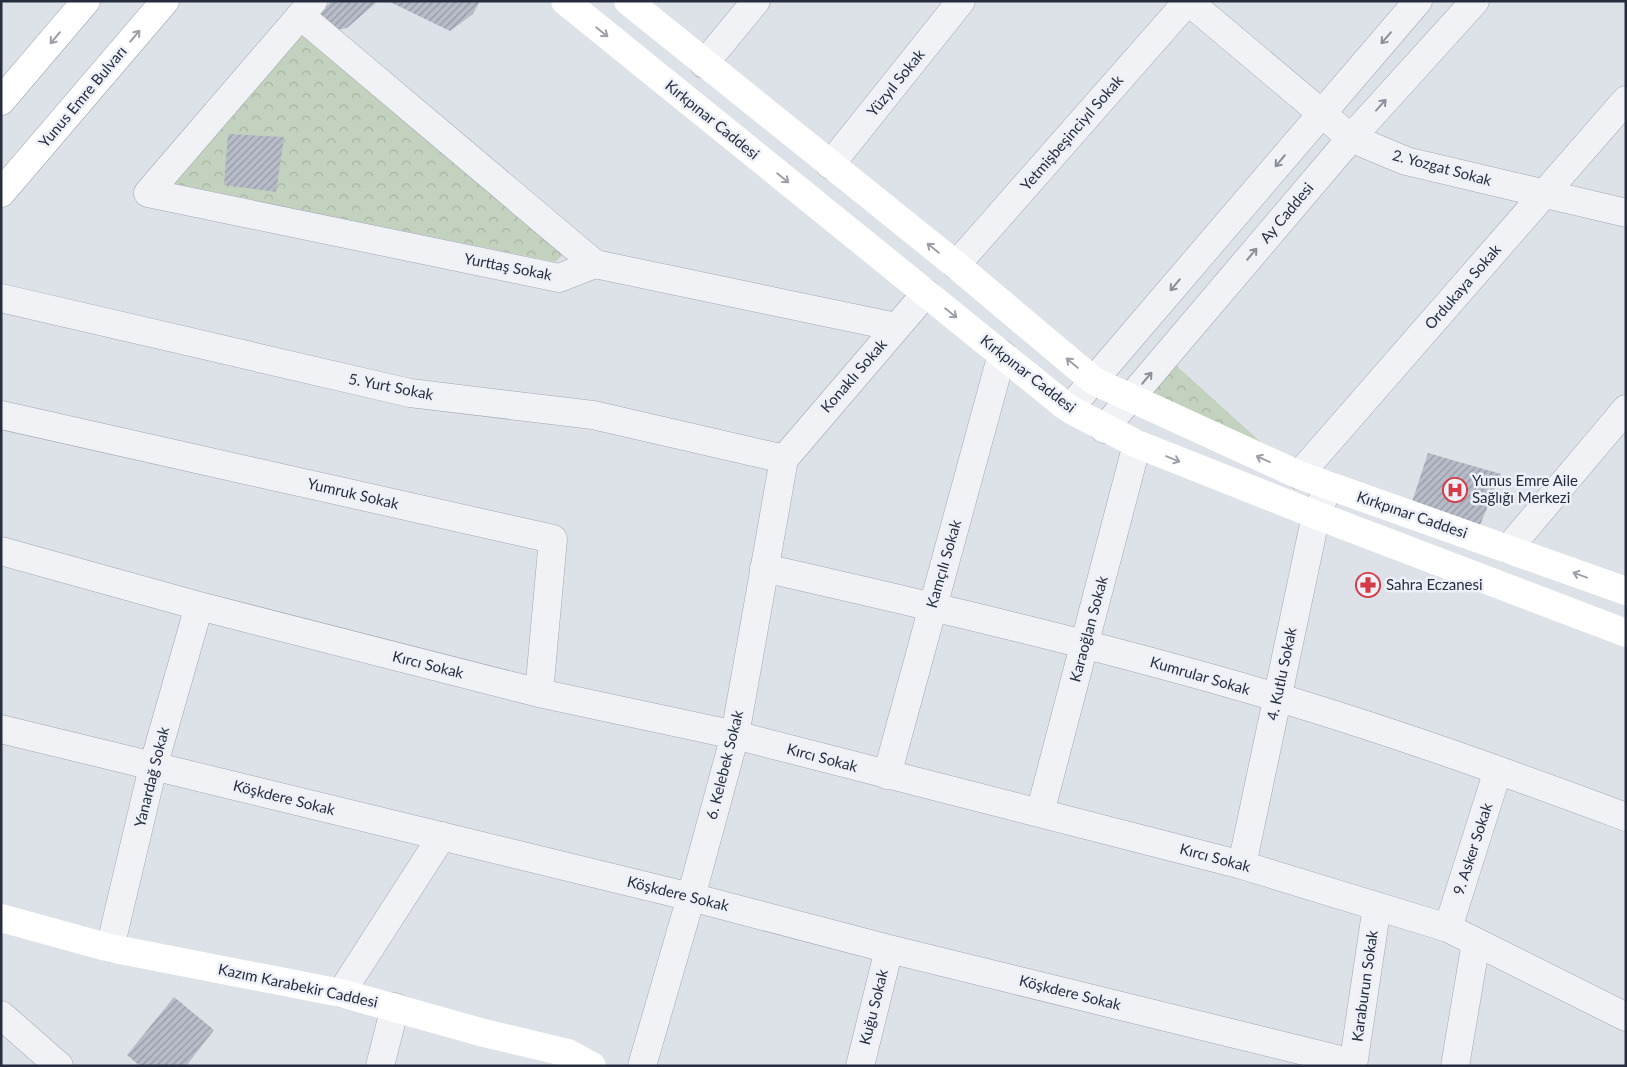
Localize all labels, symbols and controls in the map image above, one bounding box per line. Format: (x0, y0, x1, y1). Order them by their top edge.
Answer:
one-way arrow (596, 26, 609, 37)
one-way arrow (129, 30, 141, 43)
one-way arrow (1381, 31, 1392, 44)
one-way arrow (49, 32, 60, 45)
street label: Yunus Emre Bulvarı (35, 42, 130, 151)
street label: Yüzyıl Sokak (863, 45, 928, 120)
street label: Yetmişbeşinciyıl Sokak (1016, 71, 1126, 194)
street label: Kırkpınar Caddesi (662, 76, 763, 163)
one-way arrow (1375, 98, 1387, 111)
street label: 2. Yozgat Sokak (1391, 145, 1494, 189)
one-way arrow (1275, 154, 1286, 167)
one-way arrow (777, 172, 790, 183)
street label: Ay Caddesi (1256, 179, 1317, 246)
street label: Ordukaya Sokak (1420, 240, 1504, 333)
one-way arrow (927, 242, 940, 253)
one-way arrow (1247, 248, 1258, 261)
street label: Yurttaş Sokak (463, 249, 554, 283)
one-way arrow (1170, 278, 1181, 291)
one-way arrow (944, 307, 957, 318)
street label: Kırkpınar Caddesi (977, 330, 1080, 416)
street label: Konaklı Sokak (816, 335, 890, 416)
one-way arrow (1065, 357, 1078, 368)
street label: 5. Yurt Sokak (347, 369, 435, 403)
one-way arrow (1142, 372, 1153, 385)
one-way arrow (1256, 453, 1271, 463)
one-way arrow (1165, 454, 1180, 464)
place label: Yunus Emre Aile Sağlığı Merkezi (1472, 471, 1578, 506)
street label: Yumruk Sokak (306, 474, 401, 512)
hospital icon: Yunus Emre Aile Sağlığı Merkezi (1442, 477, 1468, 503)
street label: Kırkpınar Caddesi (1355, 487, 1470, 541)
street label: Kamçılı Sokak (922, 517, 964, 610)
one-way arrow (1573, 570, 1588, 579)
pharmacy icon: Sahra Eczanesi (1355, 572, 1381, 598)
street label: Karaoğlan Sokak (1065, 573, 1111, 684)
place label: Sahra Eczanesi (1386, 575, 1483, 593)
street label: 4. Kutlu Sokak (1262, 625, 1300, 722)
street label: Kırcı Sokak (391, 647, 466, 682)
street label: Kumrular Sokak (1148, 652, 1253, 698)
street label: 6. Kelebek Sokak (702, 708, 746, 821)
street label: Yanardağ Sokak (130, 724, 172, 829)
street label: Kırcı Sokak (785, 739, 860, 775)
street label: Köşkdere Sokak (232, 776, 337, 818)
street label: 9. Asker Sokak (1449, 800, 1495, 897)
street label: Kırcı Sokak (1178, 839, 1253, 875)
street label: Köşkdere Sokak (626, 872, 731, 914)
street label: Karaburun Sokak (1347, 929, 1381, 1043)
street label: Kazım Karabekir Caddesi (217, 959, 380, 1011)
street label: Kuğu Sokak (855, 967, 891, 1046)
street label: Köşkdere Sokak (1018, 971, 1123, 1013)

